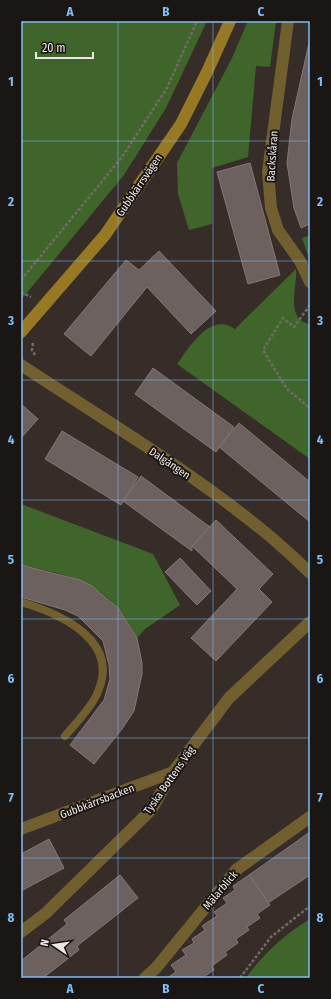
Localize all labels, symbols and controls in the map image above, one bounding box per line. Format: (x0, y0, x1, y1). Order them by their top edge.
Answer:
text: A (65, 4, 74, 19)
text: B (162, 4, 170, 19)
text: C (258, 4, 265, 19)
scale bar (36, 34, 93, 60)
text: 20 m (42, 41, 66, 55)
text: 1 (8, 74, 14, 89)
text: 1 (317, 74, 323, 89)
street label: Backskåran (264, 130, 281, 182)
street label: Gubbkärrsvägen (114, 152, 165, 219)
text: 2 (7, 194, 14, 209)
text: 2 (316, 194, 323, 209)
text: 3 (7, 313, 14, 328)
text: 3 (316, 313, 323, 328)
text: 4 (8, 432, 15, 447)
text: 4 (317, 432, 324, 447)
street label: Dalgången (147, 445, 193, 482)
text: 5 (8, 552, 14, 567)
text: 5 (317, 552, 323, 567)
text: 6 (8, 671, 15, 686)
text: 6 (317, 671, 324, 686)
street label: Tyska Bottens Väg (141, 743, 198, 817)
street label: Gubbkärrsbacken (58, 781, 136, 822)
text: 7 (8, 790, 14, 805)
text: 7 (317, 790, 323, 805)
street label: Mälarblick (200, 868, 241, 912)
text: 8 (8, 910, 15, 925)
text: 8 (317, 910, 324, 925)
north arrow (34, 925, 74, 965)
text: N (38, 938, 52, 948)
text: A (65, 981, 74, 996)
text: B (162, 981, 170, 996)
text: C (258, 981, 265, 996)

